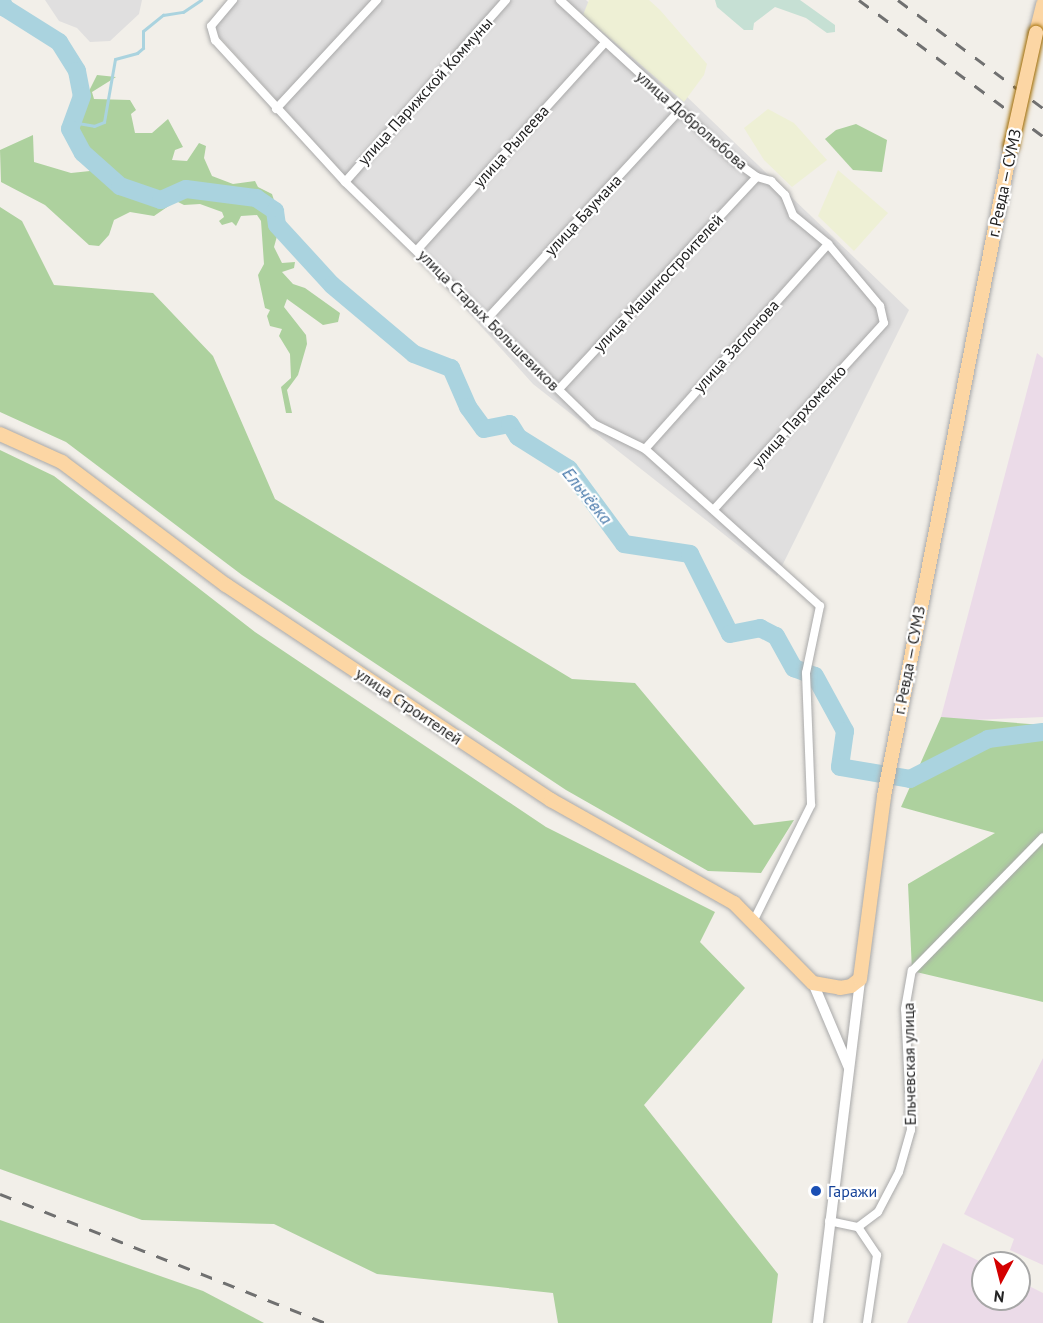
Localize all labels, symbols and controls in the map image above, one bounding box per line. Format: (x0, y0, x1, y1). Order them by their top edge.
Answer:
street label: улица Парижской Коммуны (354, 13, 496, 169)
street label: улица Добролюбова (632, 66, 752, 174)
street label: улица Рылеева (469, 101, 553, 191)
street label: г. Ревда — СУМЗ (983, 125, 1025, 241)
street label: улица Баумана (541, 170, 625, 260)
street label: улица Машиностроителей (589, 210, 727, 356)
street label: улица Старых Большевиков (414, 245, 564, 395)
street label: улица Заслонова (689, 296, 783, 396)
street label: улица Пархоменко (748, 361, 850, 471)
water label: Ельчёвка (557, 463, 617, 529)
street label: г. Ревда — СУМЗ (889, 602, 929, 718)
street label: улица Строителей (352, 663, 466, 749)
street label: Ельчевская улица (898, 1002, 920, 1126)
place label: Гаражи (828, 1181, 877, 1201)
marker: Гаражи (809, 1184, 823, 1198)
north arrow (971, 1251, 1031, 1311)
text: N (993, 1286, 1005, 1307)

